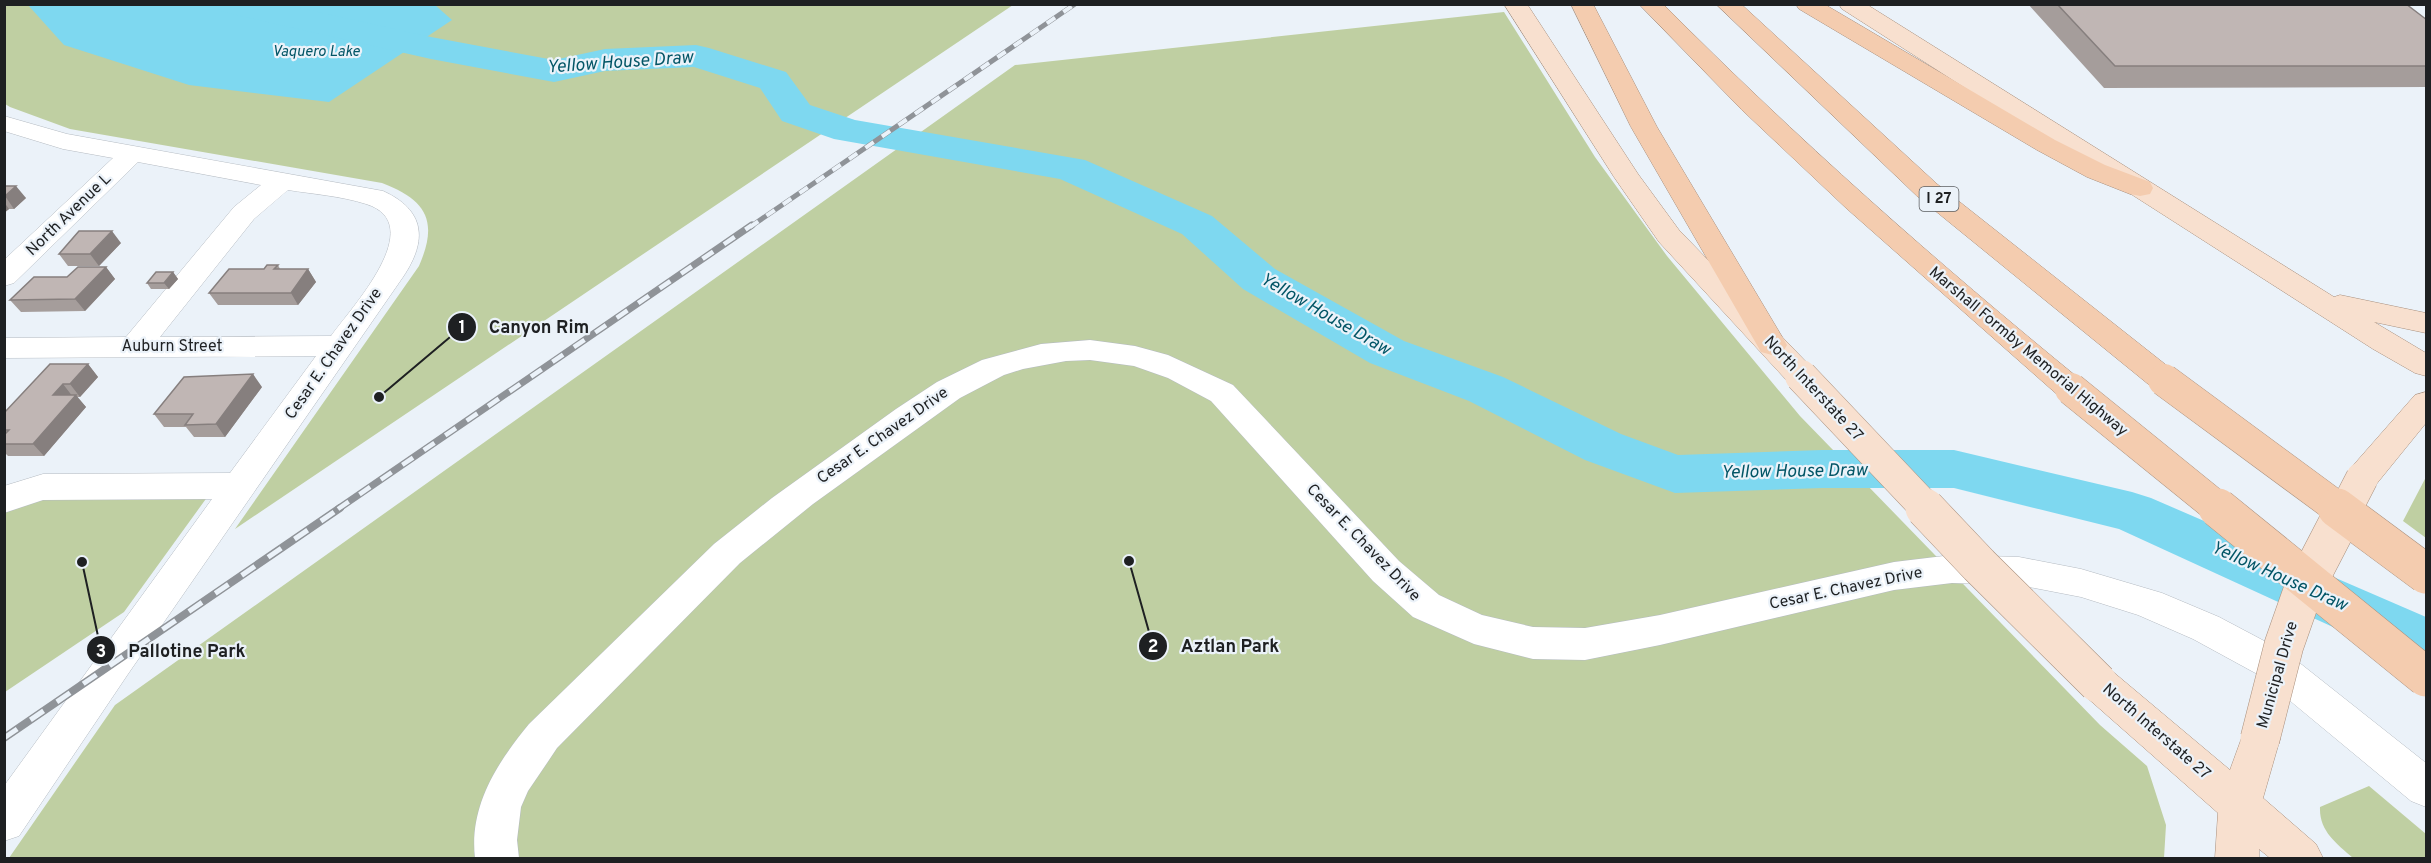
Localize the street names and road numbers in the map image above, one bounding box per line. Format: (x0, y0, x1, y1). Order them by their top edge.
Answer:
street label: North Avenue L (22, 169, 116, 261)
road number: I 27 (1920, 187, 1958, 211)
street label: Marshall Formby Memorial Highway (1924, 263, 2132, 441)
street label: Cesar E. Chavez Drive (281, 284, 387, 424)
street label: North Interstate 27 (1759, 332, 1867, 446)
street label: Auburn Street (122, 337, 222, 357)
street label: Cesar E. Chavez Drive (813, 383, 953, 489)
street label: Cesar E. Chavez Drive (1302, 480, 1424, 606)
street label: Cesar E. Chavez Drive (1768, 563, 1924, 615)
street label: Municipal Drive (2253, 619, 2303, 731)
street label: North Interstate 27 (2098, 680, 2214, 784)

